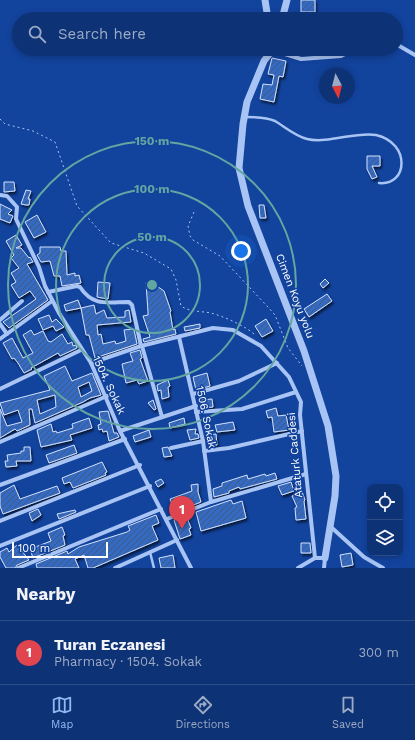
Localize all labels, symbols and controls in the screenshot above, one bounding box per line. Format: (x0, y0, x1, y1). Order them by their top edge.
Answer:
search box (12, 12, 403, 56)
icon: search (26, 23, 48, 45)
text: Search here (58, 25, 146, 43)
north arrow (319, 68, 355, 104)
text: 150 m (135, 134, 169, 148)
text: 100 m (134, 182, 170, 196)
text: 50 m (137, 230, 167, 244)
your location (231, 241, 251, 261)
street label: Cimen Koyu yolu (273, 252, 317, 340)
centre of rings (145, 278, 159, 292)
street label: 1504. Sokak (90, 354, 128, 416)
street label: 1506. Sokak (193, 385, 219, 449)
street label: Ataturk Caddesi (285, 412, 305, 498)
map controls (367, 484, 403, 556)
button: locate (367, 484, 403, 520)
pin: 1 (169, 496, 195, 529)
button: layers (367, 520, 403, 556)
scale bar (12, 540, 108, 559)
text: 100 m (18, 542, 50, 555)
text: Nearby (16, 584, 75, 604)
text: Turan Eczanesi (54, 636, 165, 654)
text: 1 (26, 645, 32, 660)
text: 300 m (358, 645, 399, 660)
text: Pharmacy · 1504. Sokak (54, 654, 202, 669)
tab: Map (51, 694, 73, 731)
tab: Directions (176, 694, 230, 731)
tab: Saved (332, 694, 364, 731)

